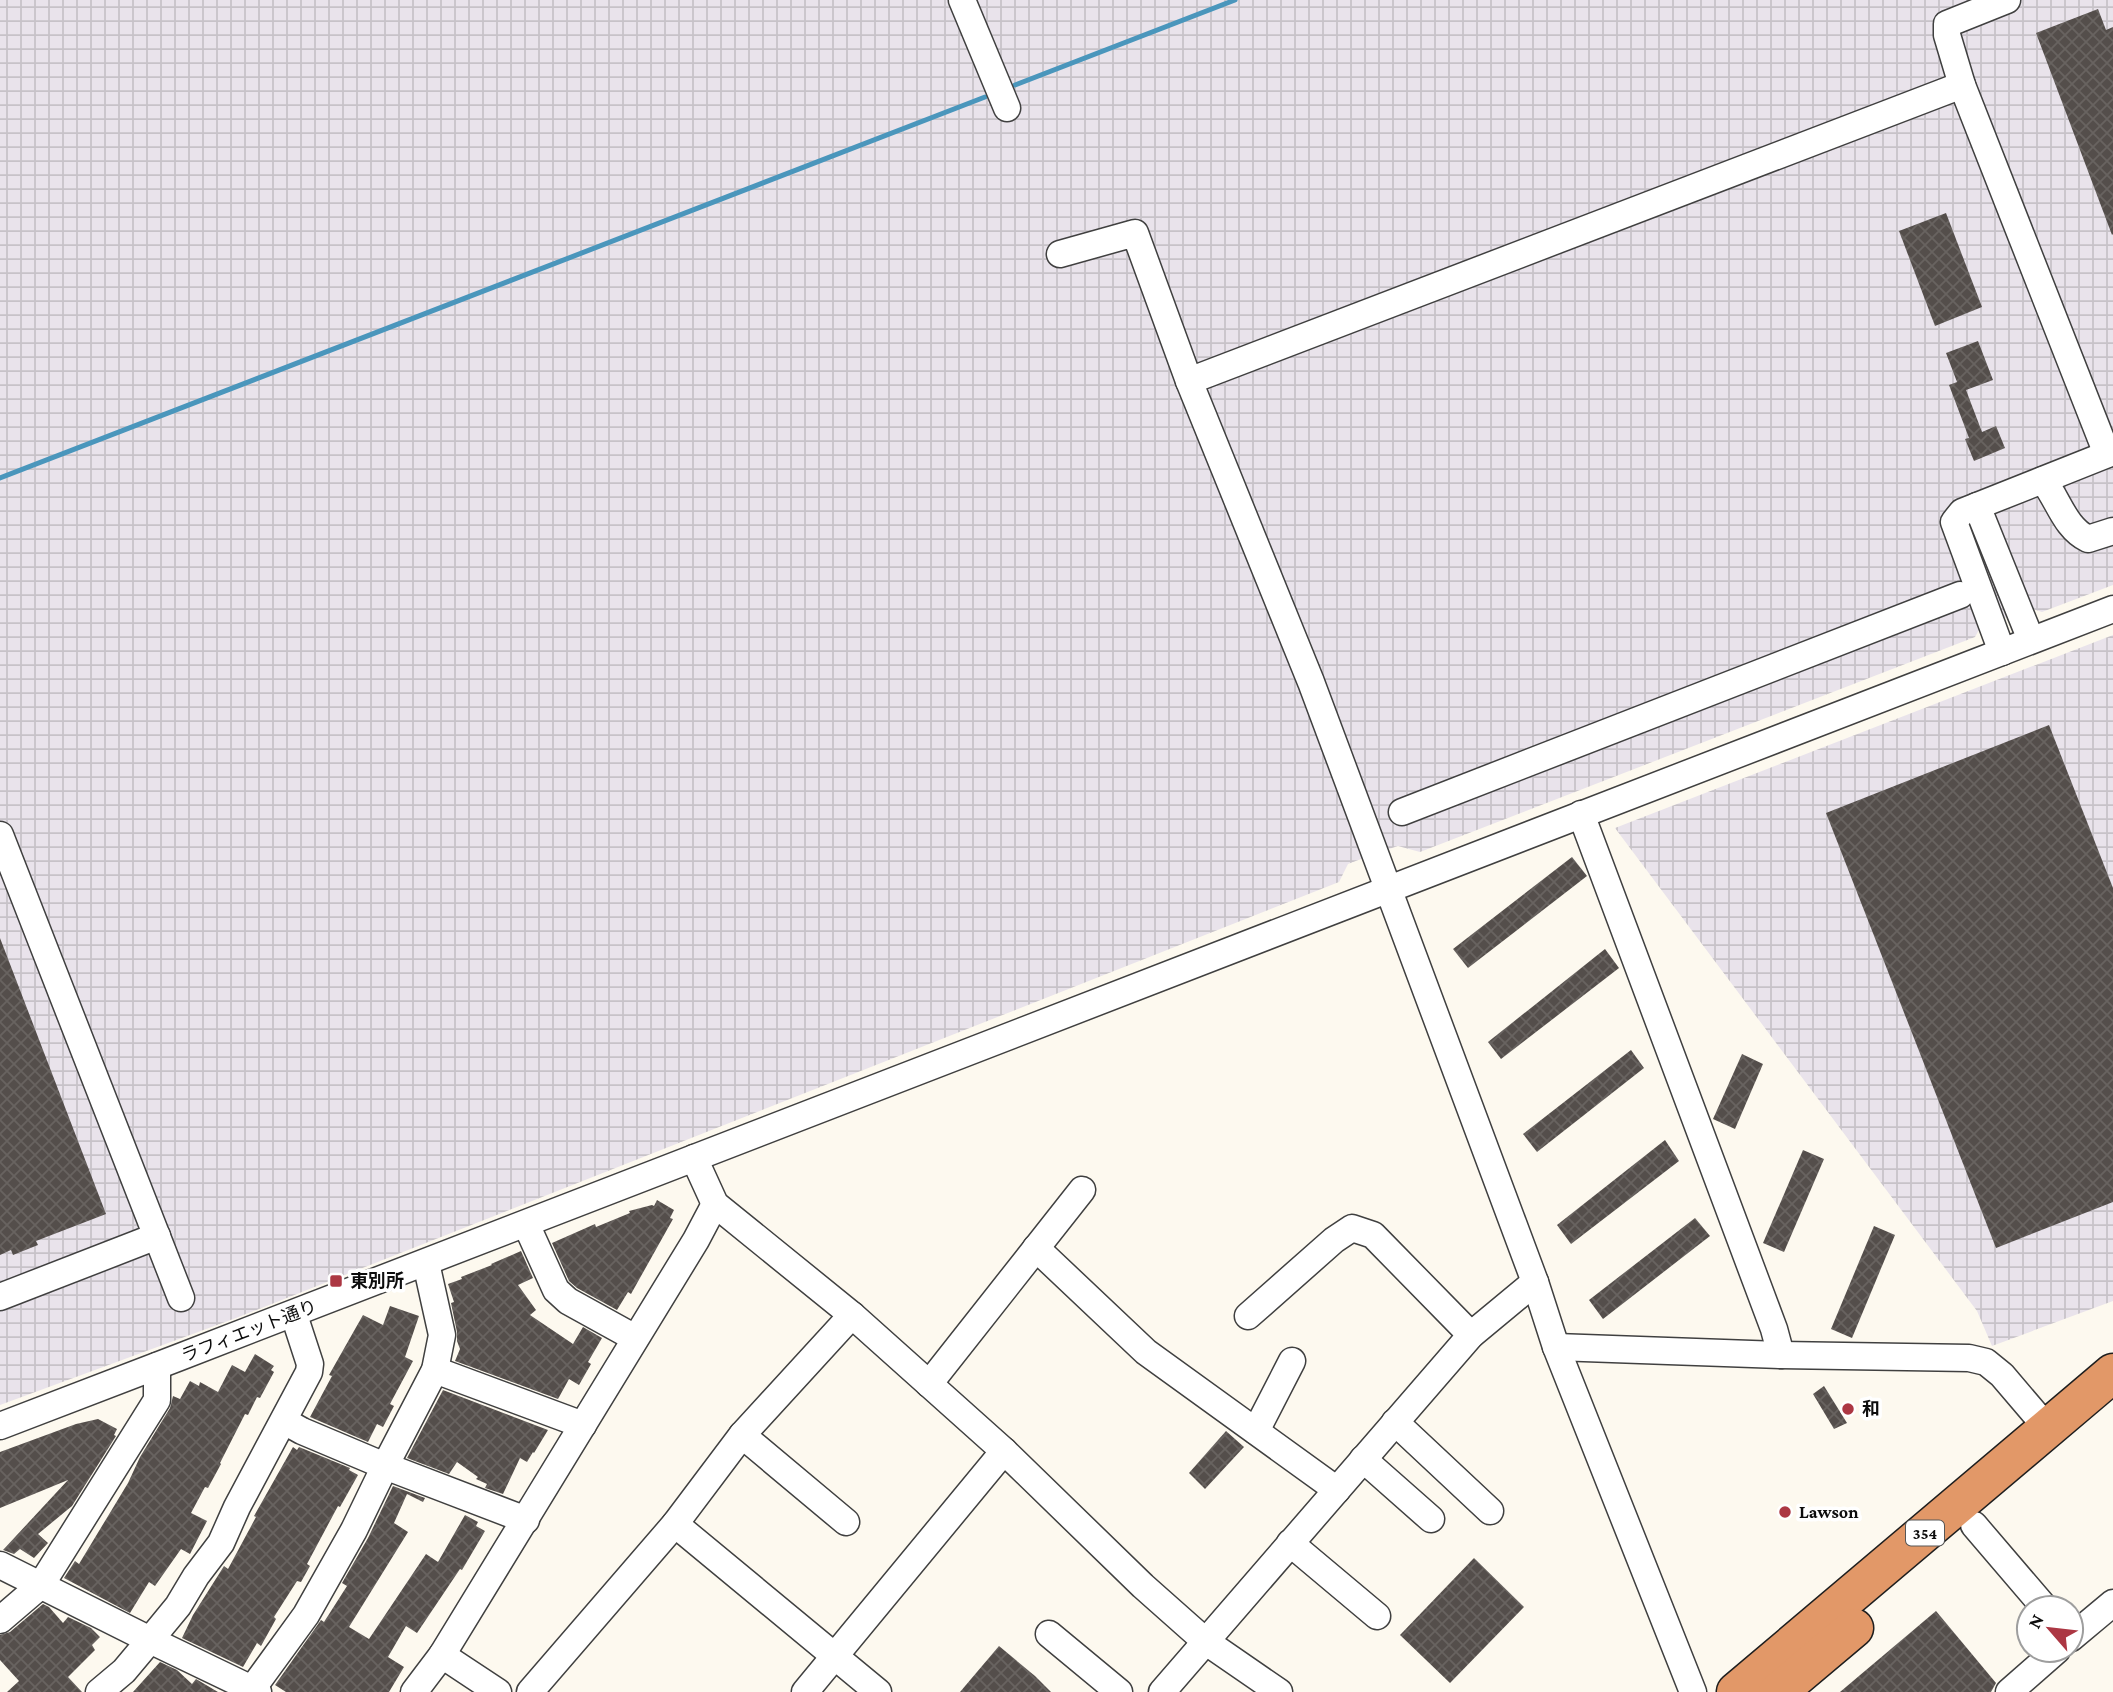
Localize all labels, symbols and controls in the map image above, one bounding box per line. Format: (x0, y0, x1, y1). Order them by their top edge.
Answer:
place label: 東別所 (350, 1271, 404, 1291)
marker: 東別所 (328, 1273, 344, 1289)
street label: ラフィエット通り (178, 1296, 320, 1366)
place label: 和 (1862, 1399, 1880, 1419)
marker: 和 (1840, 1401, 1856, 1417)
place label: Lawson (1799, 1502, 1859, 1522)
marker: Lawson (1777, 1504, 1793, 1520)
road number: 354 (1906, 1520, 1944, 1546)
north arrow (2015, 1594, 2085, 1664)
text: N (2023, 1611, 2048, 1632)

